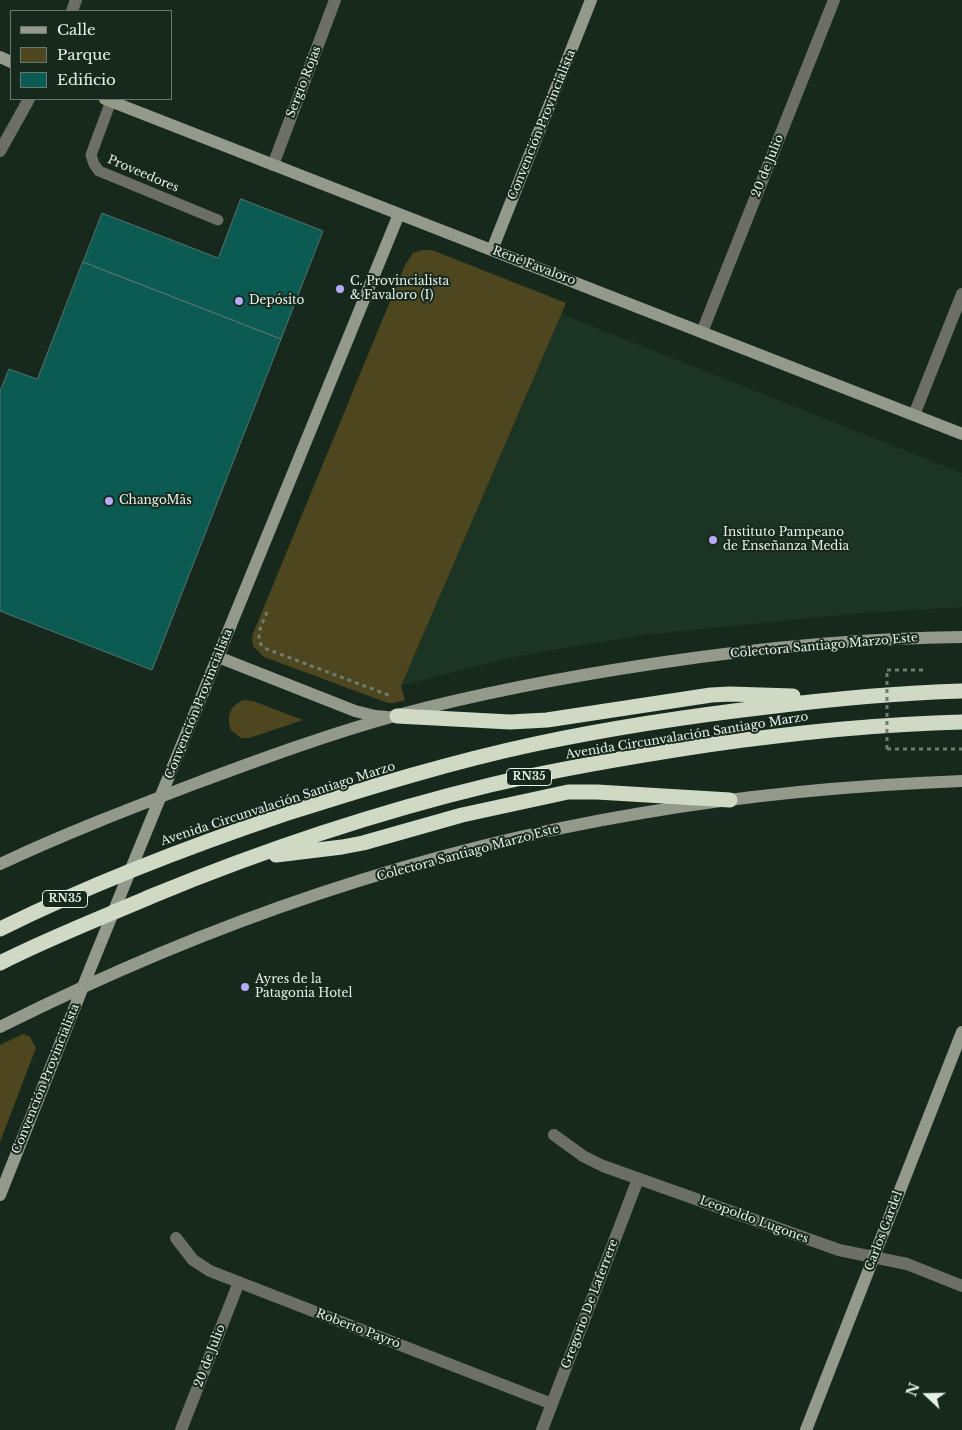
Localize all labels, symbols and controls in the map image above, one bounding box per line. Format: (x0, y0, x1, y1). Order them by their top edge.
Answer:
legend (10, 10, 172, 100)
text: Calle (57, 20, 96, 39)
street label: Sergio Rojas (284, 44, 324, 120)
text: Parque (57, 45, 111, 64)
street label: Convención Provincialista (505, 48, 579, 202)
text: Edificio (57, 70, 116, 89)
street label: 20 de Julio (749, 133, 787, 199)
street label: Proveedores (105, 153, 181, 195)
street label: René Favaloro (490, 244, 578, 288)
place label: C. Provincialista & Favaloro (I) (350, 275, 449, 303)
marker: C. Provincialista & Favaloro (I) (334, 283, 346, 295)
place label: Depósito (249, 294, 304, 308)
marker: Depósito (233, 295, 245, 307)
place label: ChangoMâs (119, 494, 192, 508)
marker: ChangoMâs (103, 495, 115, 507)
place label: Instituto Pampeano de Enseñanza Media (723, 526, 849, 554)
marker: Instituto Pampeano de Enseñanza Media (707, 534, 719, 546)
street label: Convención Provincialista (162, 627, 236, 781)
street label: Colectora Santiago Marzo Este (730, 631, 918, 661)
street label: Avenida Circunvalación Santiago Marzo (565, 710, 809, 762)
street label: Avenida Circunvalación Santiago Marzo (159, 759, 397, 849)
road number: RN35 (506, 769, 552, 786)
street label: Colectora Santiago Marzo Este (375, 822, 561, 884)
road number: RN35 (42, 891, 88, 908)
place label: Ayres de la Patagonia Hotel (255, 973, 352, 1001)
marker: Ayres de la Patagonia Hotel (239, 981, 251, 993)
street label: Convención Provincialista (9, 1002, 83, 1156)
street label: Carlos Gardel (862, 1189, 906, 1273)
street label: Leopoldo Lugones (697, 1194, 811, 1246)
street label: Gregorio De Laferrere (559, 1237, 621, 1371)
street label: Roberto Payró (314, 1306, 402, 1352)
street label: 20 de Julio (191, 1323, 229, 1389)
north arrow (902, 1370, 952, 1420)
text: N (902, 1380, 924, 1399)

